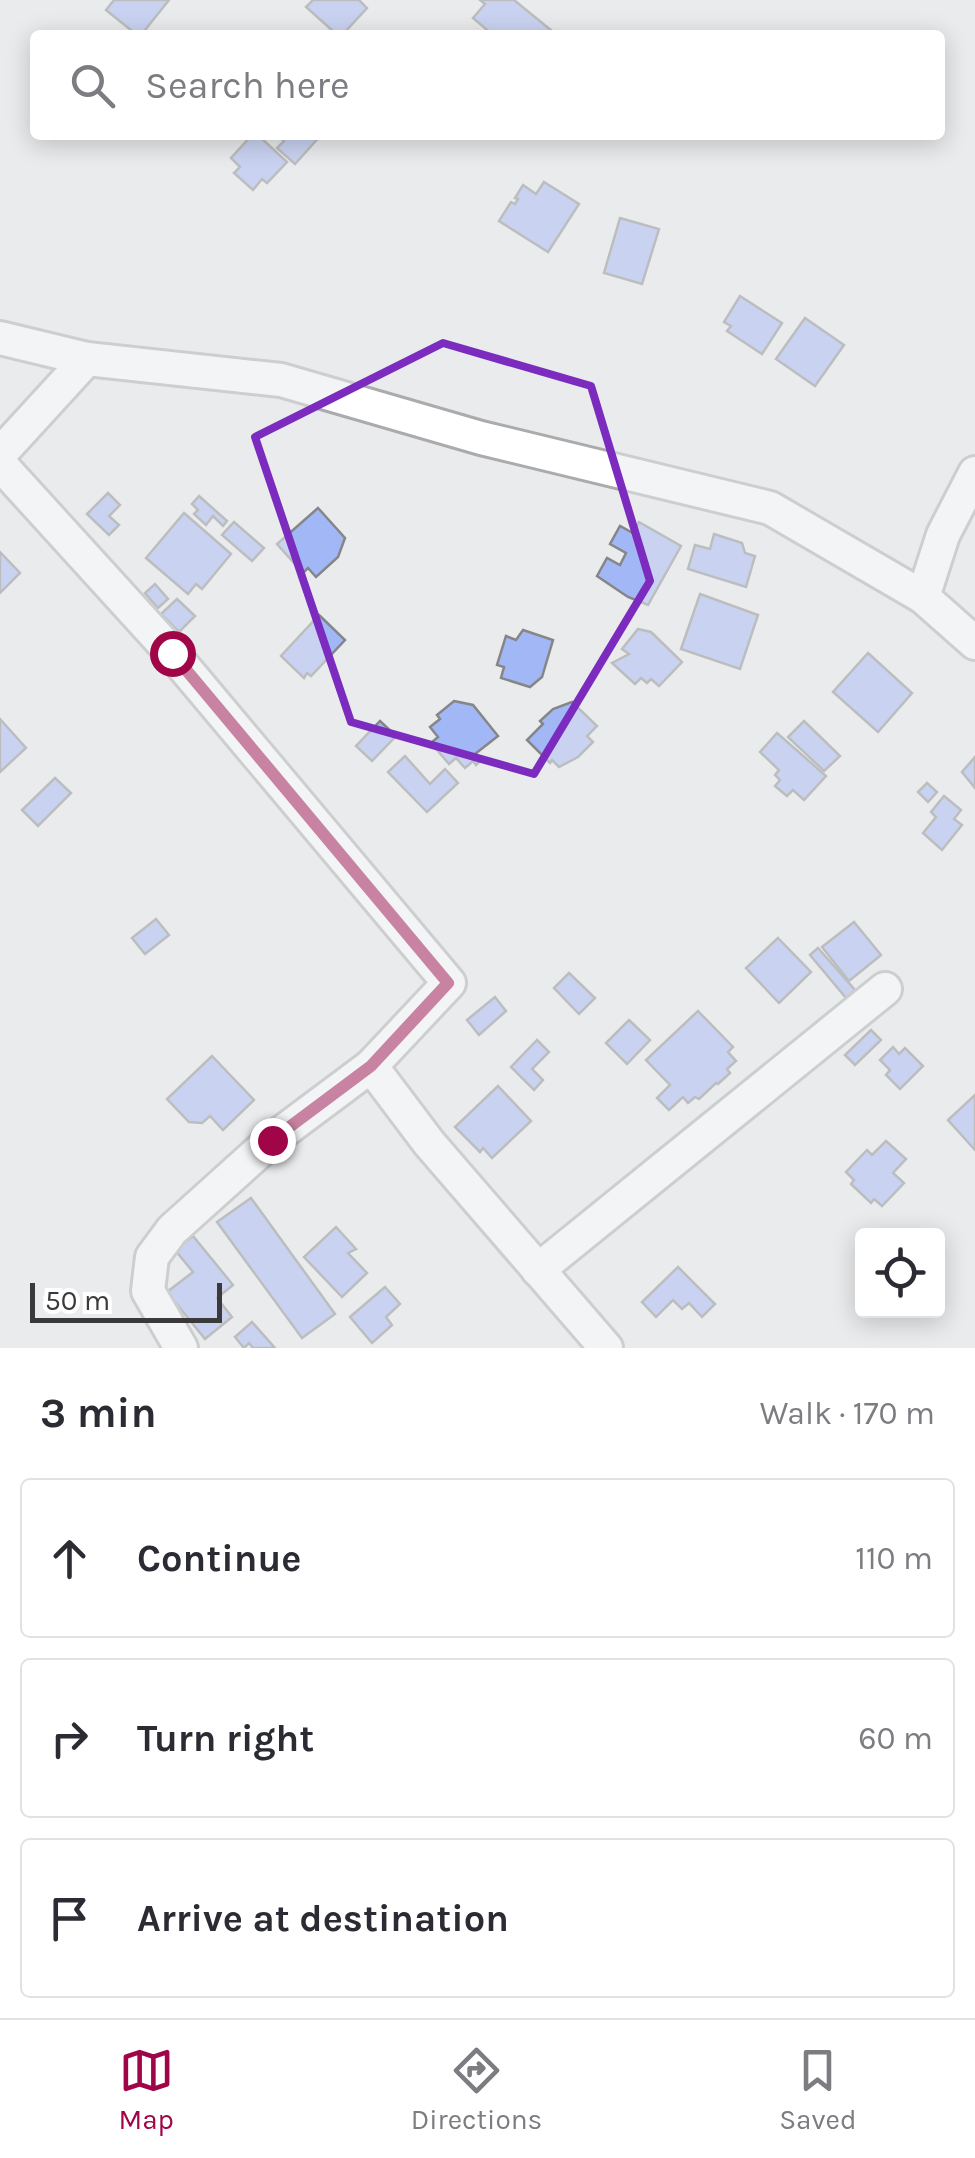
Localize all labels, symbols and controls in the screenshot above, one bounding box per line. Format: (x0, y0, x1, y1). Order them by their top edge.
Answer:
search box (30, 30, 945, 140)
icon: search (65, 58, 120, 113)
text: Search here (145, 63, 349, 108)
route start (150, 631, 196, 677)
route end (250, 1118, 296, 1164)
map controls (855, 1228, 945, 1318)
button: locate (855, 1228, 945, 1318)
scale bar (30, 1278, 222, 1322)
text: 50 m (45, 1284, 110, 1317)
text: 3 min (40, 1388, 157, 1438)
text: Walk · 170 m (760, 1395, 935, 1432)
icon: ahead (42, 1531, 97, 1586)
text: Continue (137, 1536, 301, 1581)
text: 110 m (855, 1540, 933, 1577)
icon: right (42, 1711, 97, 1766)
text: Turn right (137, 1716, 314, 1761)
text: 60 m (858, 1720, 933, 1757)
icon: arrive (42, 1891, 97, 1946)
text: Arrive at destination (137, 1896, 509, 1941)
tab: Map (118, 2043, 174, 2136)
tab: Directions (411, 2043, 542, 2136)
tab: Saved (779, 2043, 857, 2136)

